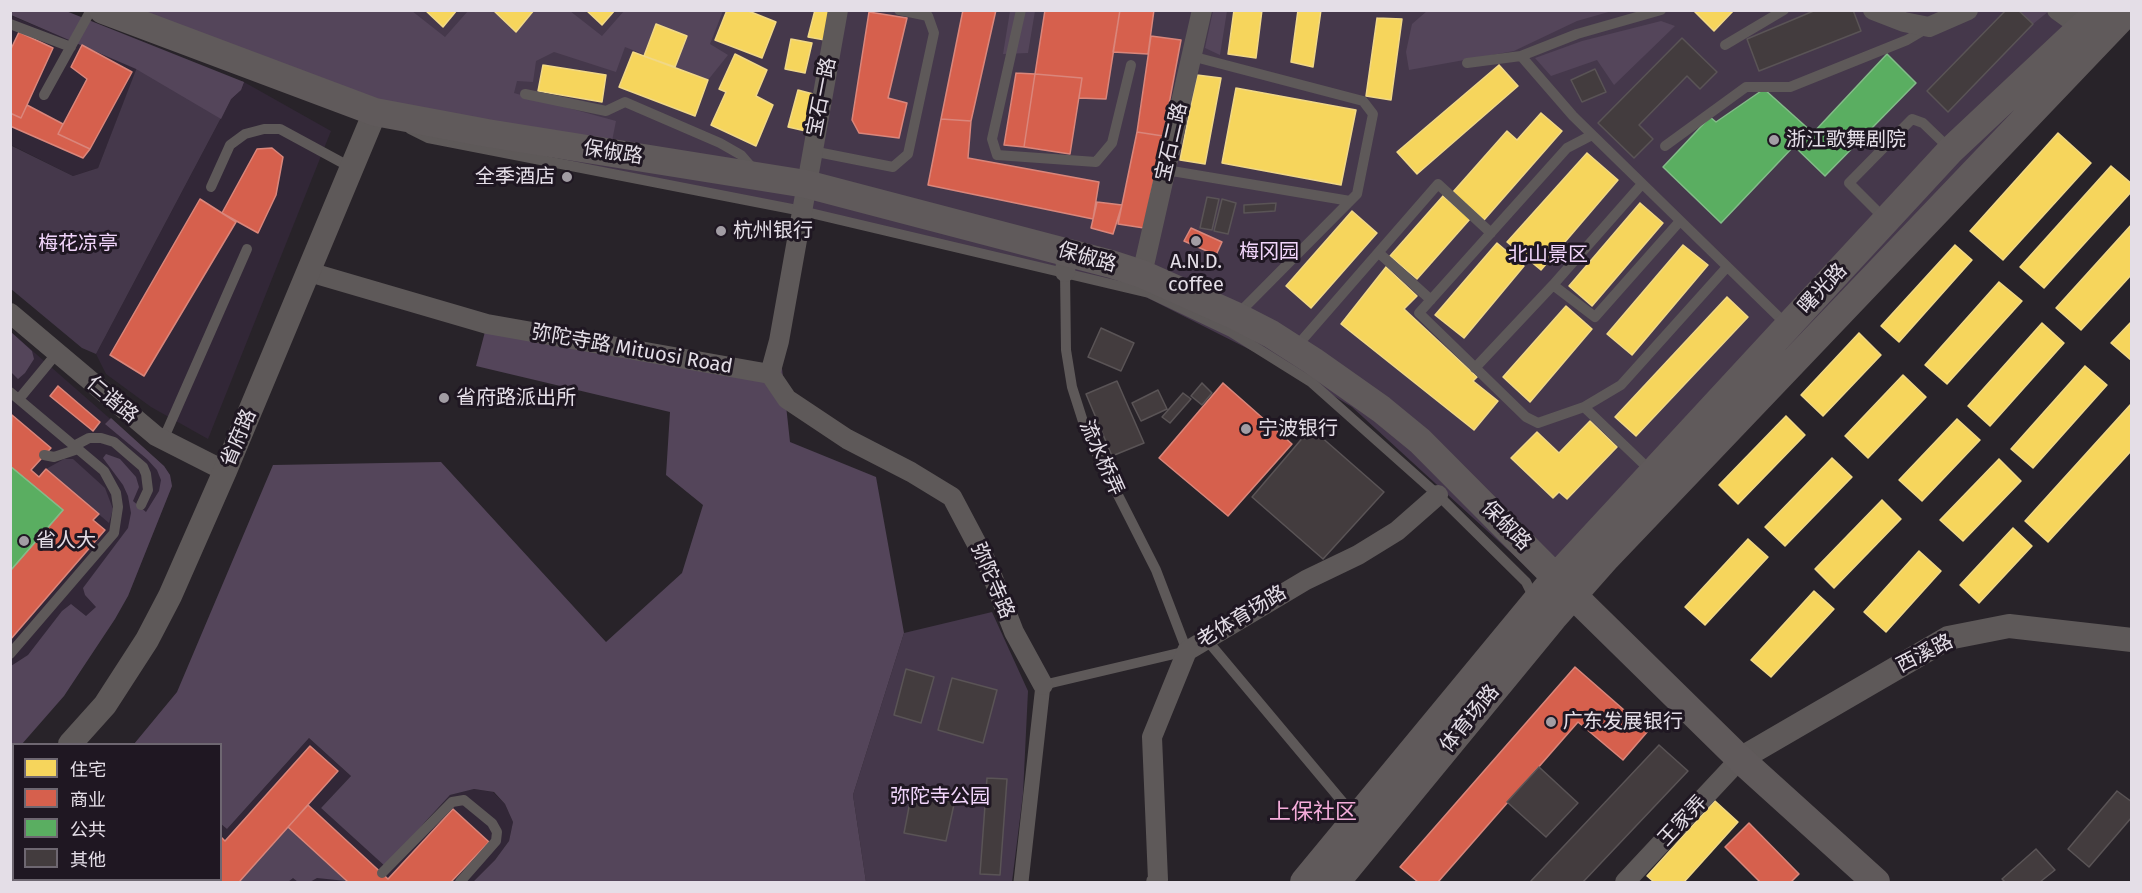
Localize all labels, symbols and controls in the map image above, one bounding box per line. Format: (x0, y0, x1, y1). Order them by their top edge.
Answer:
street label: 宝石一路 (803, 55, 841, 139)
street label: 宝石二路 (1151, 100, 1193, 184)
place label: 浙江歌舞剧院 (1786, 128, 1906, 152)
marker: 浙江歌舞剧院 (1767, 133, 1781, 147)
street label: 保俶路 (581, 136, 645, 170)
place label: 全季酒店 (475, 165, 555, 189)
marker: 全季酒店 (560, 170, 574, 184)
place label: 杭州银行 (733, 219, 813, 243)
marker: 杭州银行 (714, 224, 728, 238)
park label: 梅花凉亭 (38, 232, 118, 256)
marker: A.N.D. coffee (1189, 234, 1203, 248)
street label: 保俶路 (1055, 238, 1119, 278)
park label: 梅冈园 (1239, 240, 1299, 264)
park label: 北山景区 (1508, 243, 1588, 267)
place label: A.N.D. coffee (1168, 250, 1224, 297)
street label: 曙光路 (1794, 259, 1852, 319)
street label: 弥陀寺路 Mituosi Road (530, 321, 734, 379)
street label: 仁谐路 (81, 372, 143, 428)
place label: 省府路派出所 (456, 386, 576, 410)
marker: 省府路派出所 (437, 391, 451, 405)
street label: 省府路 (216, 406, 262, 470)
street label: 流水桥弄 (1074, 417, 1128, 499)
place label: 宁波银行 (1258, 417, 1338, 441)
marker: 宁波银行 (1239, 422, 1253, 436)
street label: 保俶路 (1476, 496, 1536, 556)
place label: 省人大 (36, 529, 96, 553)
marker: 省人大 (17, 534, 31, 548)
street label: 弥陀寺路 (965, 539, 1019, 623)
street label: 老体育场路 (1193, 581, 1291, 653)
street label: 西溪路 (1893, 630, 1957, 678)
street label: 体育场路 (1436, 680, 1504, 758)
place label: 广东发展银行 (1563, 710, 1683, 734)
marker: 广东发展银行 (1544, 715, 1558, 729)
legend (12, 743, 222, 881)
text: 住宅 (70, 759, 106, 781)
park label: 弥陀寺公园 (890, 785, 990, 809)
text: 商业 (70, 789, 106, 811)
street label: 王家弄 (1654, 791, 1712, 851)
district label: 上保社区 (1269, 800, 1357, 826)
text: 公共 (70, 819, 106, 841)
text: 其他 (70, 849, 106, 871)

